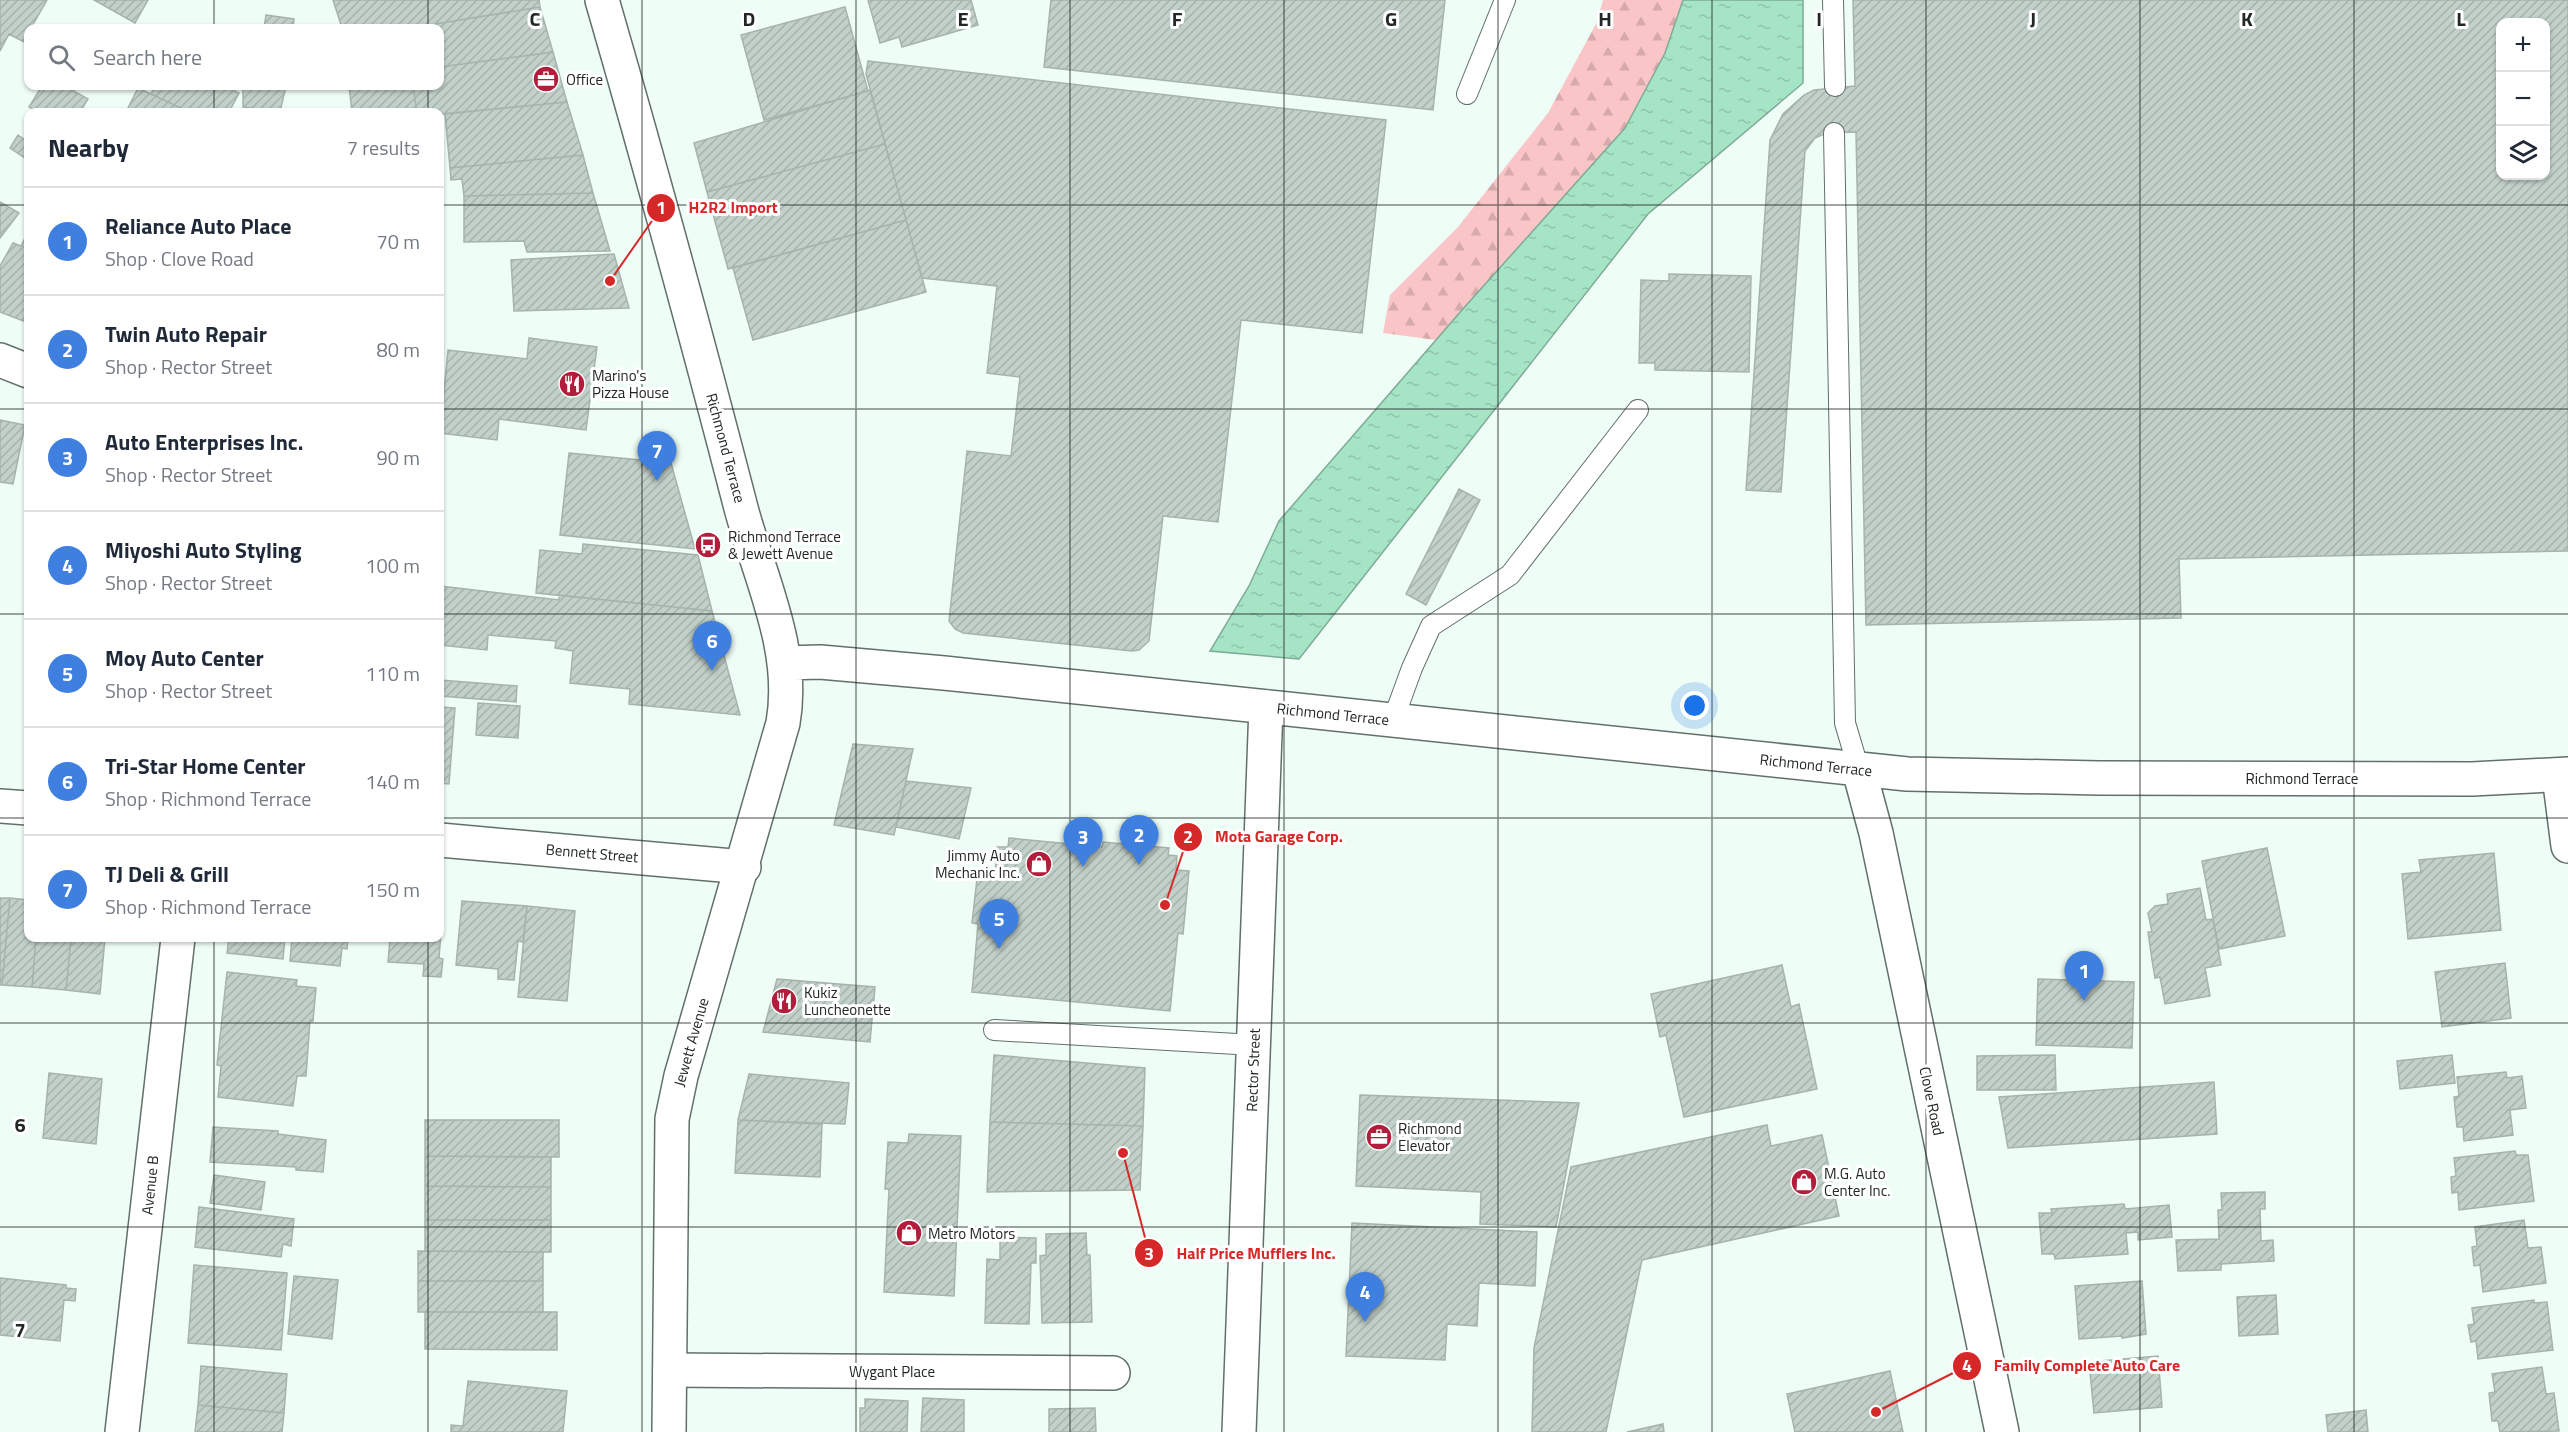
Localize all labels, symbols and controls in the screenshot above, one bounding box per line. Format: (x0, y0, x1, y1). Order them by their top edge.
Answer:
text: C (530, 3, 541, 34)
text: D (743, 3, 755, 34)
text: E (957, 3, 969, 34)
text: F (1172, 3, 1183, 34)
text: G (1385, 3, 1397, 34)
text: H (1598, 3, 1612, 34)
text: I (1816, 3, 1822, 34)
text: J (2030, 3, 2036, 34)
text: K (2241, 3, 2253, 34)
text: L (2456, 3, 2466, 34)
map controls (2496, 18, 2550, 180)
button: + (2496, 18, 2550, 72)
search box (24, 24, 444, 90)
text: Search here (93, 40, 202, 74)
icon: search (45, 41, 78, 74)
office icon: Office (531, 64, 561, 94)
place label: Office (566, 68, 603, 91)
button: − (2496, 72, 2550, 126)
button: layers (2496, 126, 2550, 180)
text: Nearby (48, 128, 129, 167)
text: 7 results (347, 132, 420, 163)
callout: H2R2 Import (646, 191, 789, 225)
text: 1 (656, 194, 666, 221)
text: H2R2 Import (688, 195, 778, 219)
text: Reliance Auto Place (105, 209, 292, 243)
text: 1 (62, 226, 73, 257)
text: 70 m (376, 226, 420, 257)
text: Shop · Clove Road (105, 243, 254, 274)
text: Twin Auto Repair (105, 317, 267, 351)
text: 2 (62, 334, 73, 365)
text: 80 m (376, 334, 420, 365)
text: Shop · Rector Street (105, 351, 272, 382)
place label: Marino's Pizza House (592, 364, 669, 404)
restaurant icon: Marino's Pizza House (557, 369, 587, 399)
street label: Richmond Terrace (700, 390, 752, 506)
text: Auto Enterprises Inc. (105, 425, 303, 459)
pin: 7 (638, 432, 676, 481)
text: 3 (62, 442, 73, 473)
text: 90 m (376, 442, 420, 473)
text: Shop · Rector Street (105, 459, 272, 490)
place label: Richmond Terrace & Jewett Avenue (728, 525, 841, 565)
bus stop icon: Richmond Terrace & Jewett Avenue (693, 530, 723, 560)
text: Miyoshi Auto Styling (105, 533, 302, 567)
text: 4 (62, 550, 73, 581)
text: 100 m (365, 550, 420, 581)
text: Shop · Rector Street (105, 567, 272, 598)
pin: 6 (692, 622, 732, 671)
text: Moy Auto Center (105, 641, 264, 675)
text: 5 (62, 658, 73, 689)
text: 110 m (365, 658, 420, 689)
text: Shop · Rector Street (105, 675, 272, 706)
your location (1680, 691, 1709, 720)
street label: Richmond Terrace (1276, 697, 1390, 731)
street label: Richmond Terrace (1759, 748, 1873, 782)
text: Tri-Star Home Center (105, 749, 306, 783)
text: 6 (62, 766, 73, 797)
text: 140 m (365, 766, 420, 797)
street label: Richmond Terrace (2246, 767, 2358, 790)
text: Shop · Richmond Terrace (105, 783, 311, 814)
pin: 2 (1120, 816, 1158, 865)
pin: 3 (1064, 818, 1102, 867)
callout: Mota Garage Corp. (1173, 820, 1355, 854)
text: 2 (1183, 823, 1193, 850)
text: Mota Garage Corp. (1215, 824, 1343, 848)
street label: Bennett Street (545, 837, 640, 869)
place label: Jimmy Auto Mechanic Inc. (935, 844, 1020, 884)
shop icon: Jimmy Auto Mechanic Inc. (1024, 849, 1054, 879)
text: TJ Deli & Grill (105, 857, 229, 891)
text: 7 (62, 874, 73, 905)
text: 150 m (365, 874, 420, 905)
text: Shop · Richmond Terrace (105, 891, 311, 922)
pin: 5 (980, 900, 1018, 949)
pin: 1 (2064, 952, 2104, 1001)
place label: Kukiz Luncheonette (804, 981, 891, 1021)
restaurant icon: Kukiz Luncheonette (769, 986, 799, 1016)
street label: Jewett Avenue (667, 995, 715, 1089)
street label: Rector Street (1240, 1027, 1266, 1112)
street label: Clove Road (1913, 1064, 1951, 1138)
text: 6 (14, 1109, 26, 1140)
place label: Richmond Elevator (1398, 1117, 1462, 1157)
office icon: Richmond Elevator (1364, 1122, 1394, 1152)
street label: Avenue B (135, 1154, 165, 1216)
place label: M.G. Auto Center Inc. (1824, 1162, 1890, 1202)
shop icon: M.G. Auto Center Inc. (1789, 1167, 1819, 1197)
shop icon: Metro Motors (894, 1218, 924, 1248)
place label: Metro Motors (928, 1222, 1015, 1245)
callout: Half Price Mufflers Inc. (1134, 1236, 1347, 1270)
text: 3 (1144, 1240, 1154, 1267)
text: Half Price Mufflers Inc. (1177, 1241, 1335, 1265)
pin: 4 (1346, 1272, 1384, 1322)
text: 7 (14, 1314, 26, 1345)
callout: Family Complete Auto Care (1952, 1349, 2192, 1383)
text: 4 (1962, 1352, 1972, 1379)
text: Family Complete Auto Care (1994, 1353, 2180, 1377)
street label: Wygant Place (849, 1360, 935, 1383)

